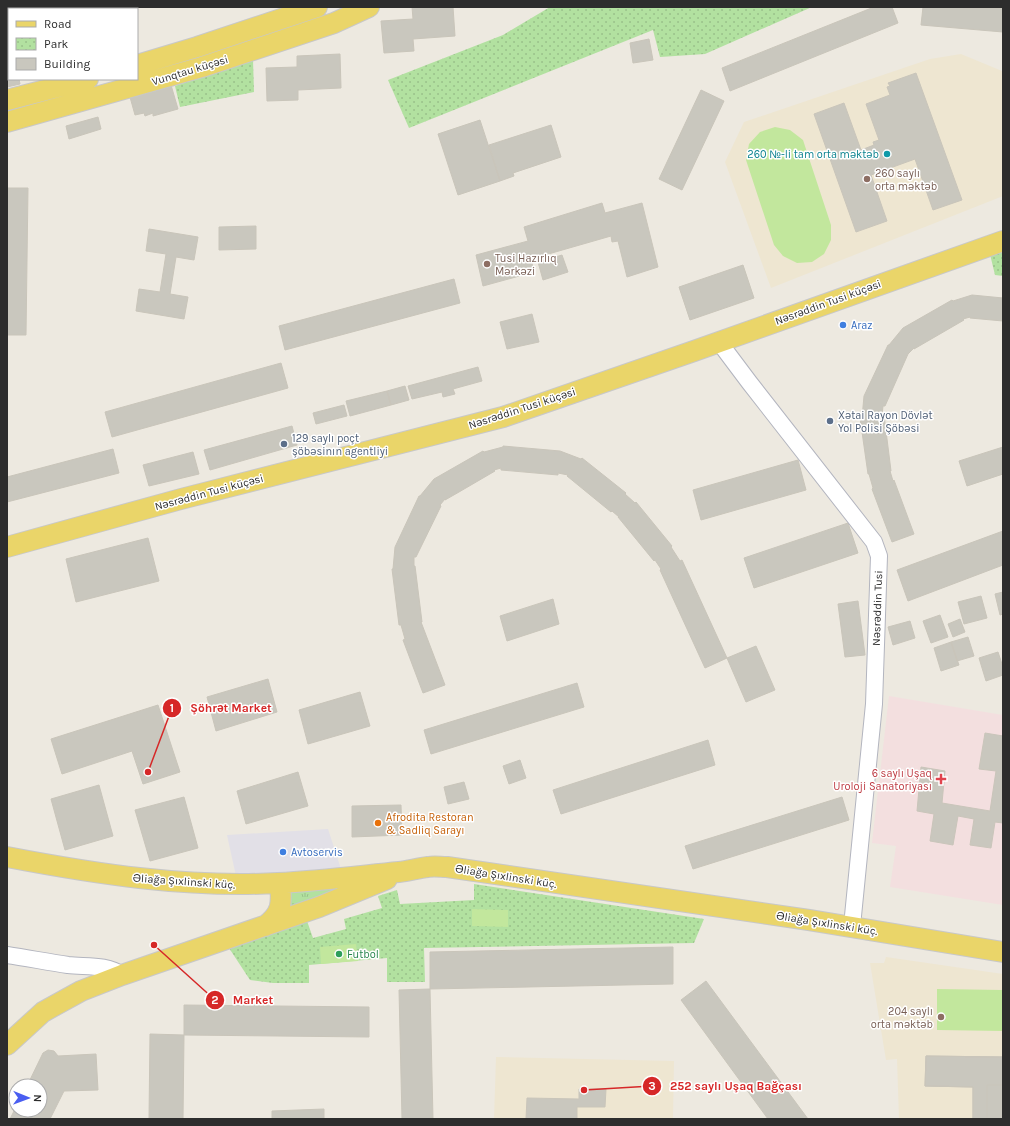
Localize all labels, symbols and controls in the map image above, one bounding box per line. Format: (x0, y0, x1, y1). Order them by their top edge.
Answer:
legend (8, 8, 138, 80)
text: Road (44, 17, 72, 31)
text: Park (44, 37, 69, 51)
street label: Vunqtau küçəsi (150, 53, 230, 88)
text: Building (44, 57, 91, 71)
place label: 260 №-li tam orta məktəb (747, 148, 879, 161)
marker: 260 №-li tam orta məktəb (882, 149, 892, 159)
place label: 260 saylı orta məktəb (875, 167, 937, 193)
marker: 260 saylı orta məktəb (862, 174, 872, 184)
place label: Tusi Hazırlıq Mərkəzi (495, 252, 557, 278)
marker: Tusi Hazırlıq Mərkəzi (482, 259, 492, 269)
street label: Nəsrəddin Tusi küçəsi (773, 277, 883, 328)
place label: Araz (851, 319, 873, 332)
marker: Araz (838, 320, 848, 330)
street label: Nəsrəddin Tusi küçəsi (467, 385, 577, 432)
place label: Xətai Rayon Dövlət Yol Polisi Şöbəsi (838, 409, 933, 435)
marker: Xətai Rayon Dövlət Yol Polisi Şöbəsi (825, 416, 835, 426)
place label: 129 saylı poçt şöbəsinın agentliyi (292, 432, 388, 458)
marker: 129 saylı poçt şöbəsinın agentliyi (279, 439, 289, 449)
street label: Nəsrəddin Tusi küçəsi (153, 472, 265, 513)
street label: Nəsrəddin Tusi (870, 570, 885, 646)
callout: Şöhrət Market (162, 696, 279, 720)
text: 1 (170, 701, 174, 715)
text: Şöhrət Market (190, 701, 272, 715)
place label: 6 saylı Uşaq Uroloji Sanatoriyası (833, 767, 933, 793)
marker: 6 saylı Uşaq Uroloji Sanatoriyası (935, 773, 947, 785)
place label: Afrodita Restoran & Sadliq Sarayı (386, 811, 474, 837)
marker: Afrodita Restoran & Sadliq Sarayı (373, 818, 383, 828)
place label: Avtoservis (291, 846, 343, 859)
marker: Avtoservis (278, 847, 288, 857)
street label: Əliağa Şıxlinski küç. (454, 862, 558, 891)
street label: Əliağa Şıxlinski küç. (132, 871, 236, 892)
street label: Əliağa Şıxlinski küç. (775, 909, 879, 938)
place label: Futbol (347, 948, 379, 961)
marker: Futbol (334, 949, 344, 959)
callout: Market (205, 988, 281, 1012)
text: 2 (211, 993, 219, 1007)
text: Market (233, 993, 273, 1007)
place label: 204 saylı orta məktəb (871, 1005, 933, 1031)
marker: 204 saylı orta məktəb (936, 1012, 946, 1022)
callout: 252 saylı Uşaq Bağçası (642, 1074, 810, 1098)
north arrow (8, 1078, 48, 1118)
text: 3 (648, 1079, 656, 1093)
text: 252 saylı Uşaq Bağçası (670, 1079, 802, 1093)
text: N (31, 1094, 44, 1102)

